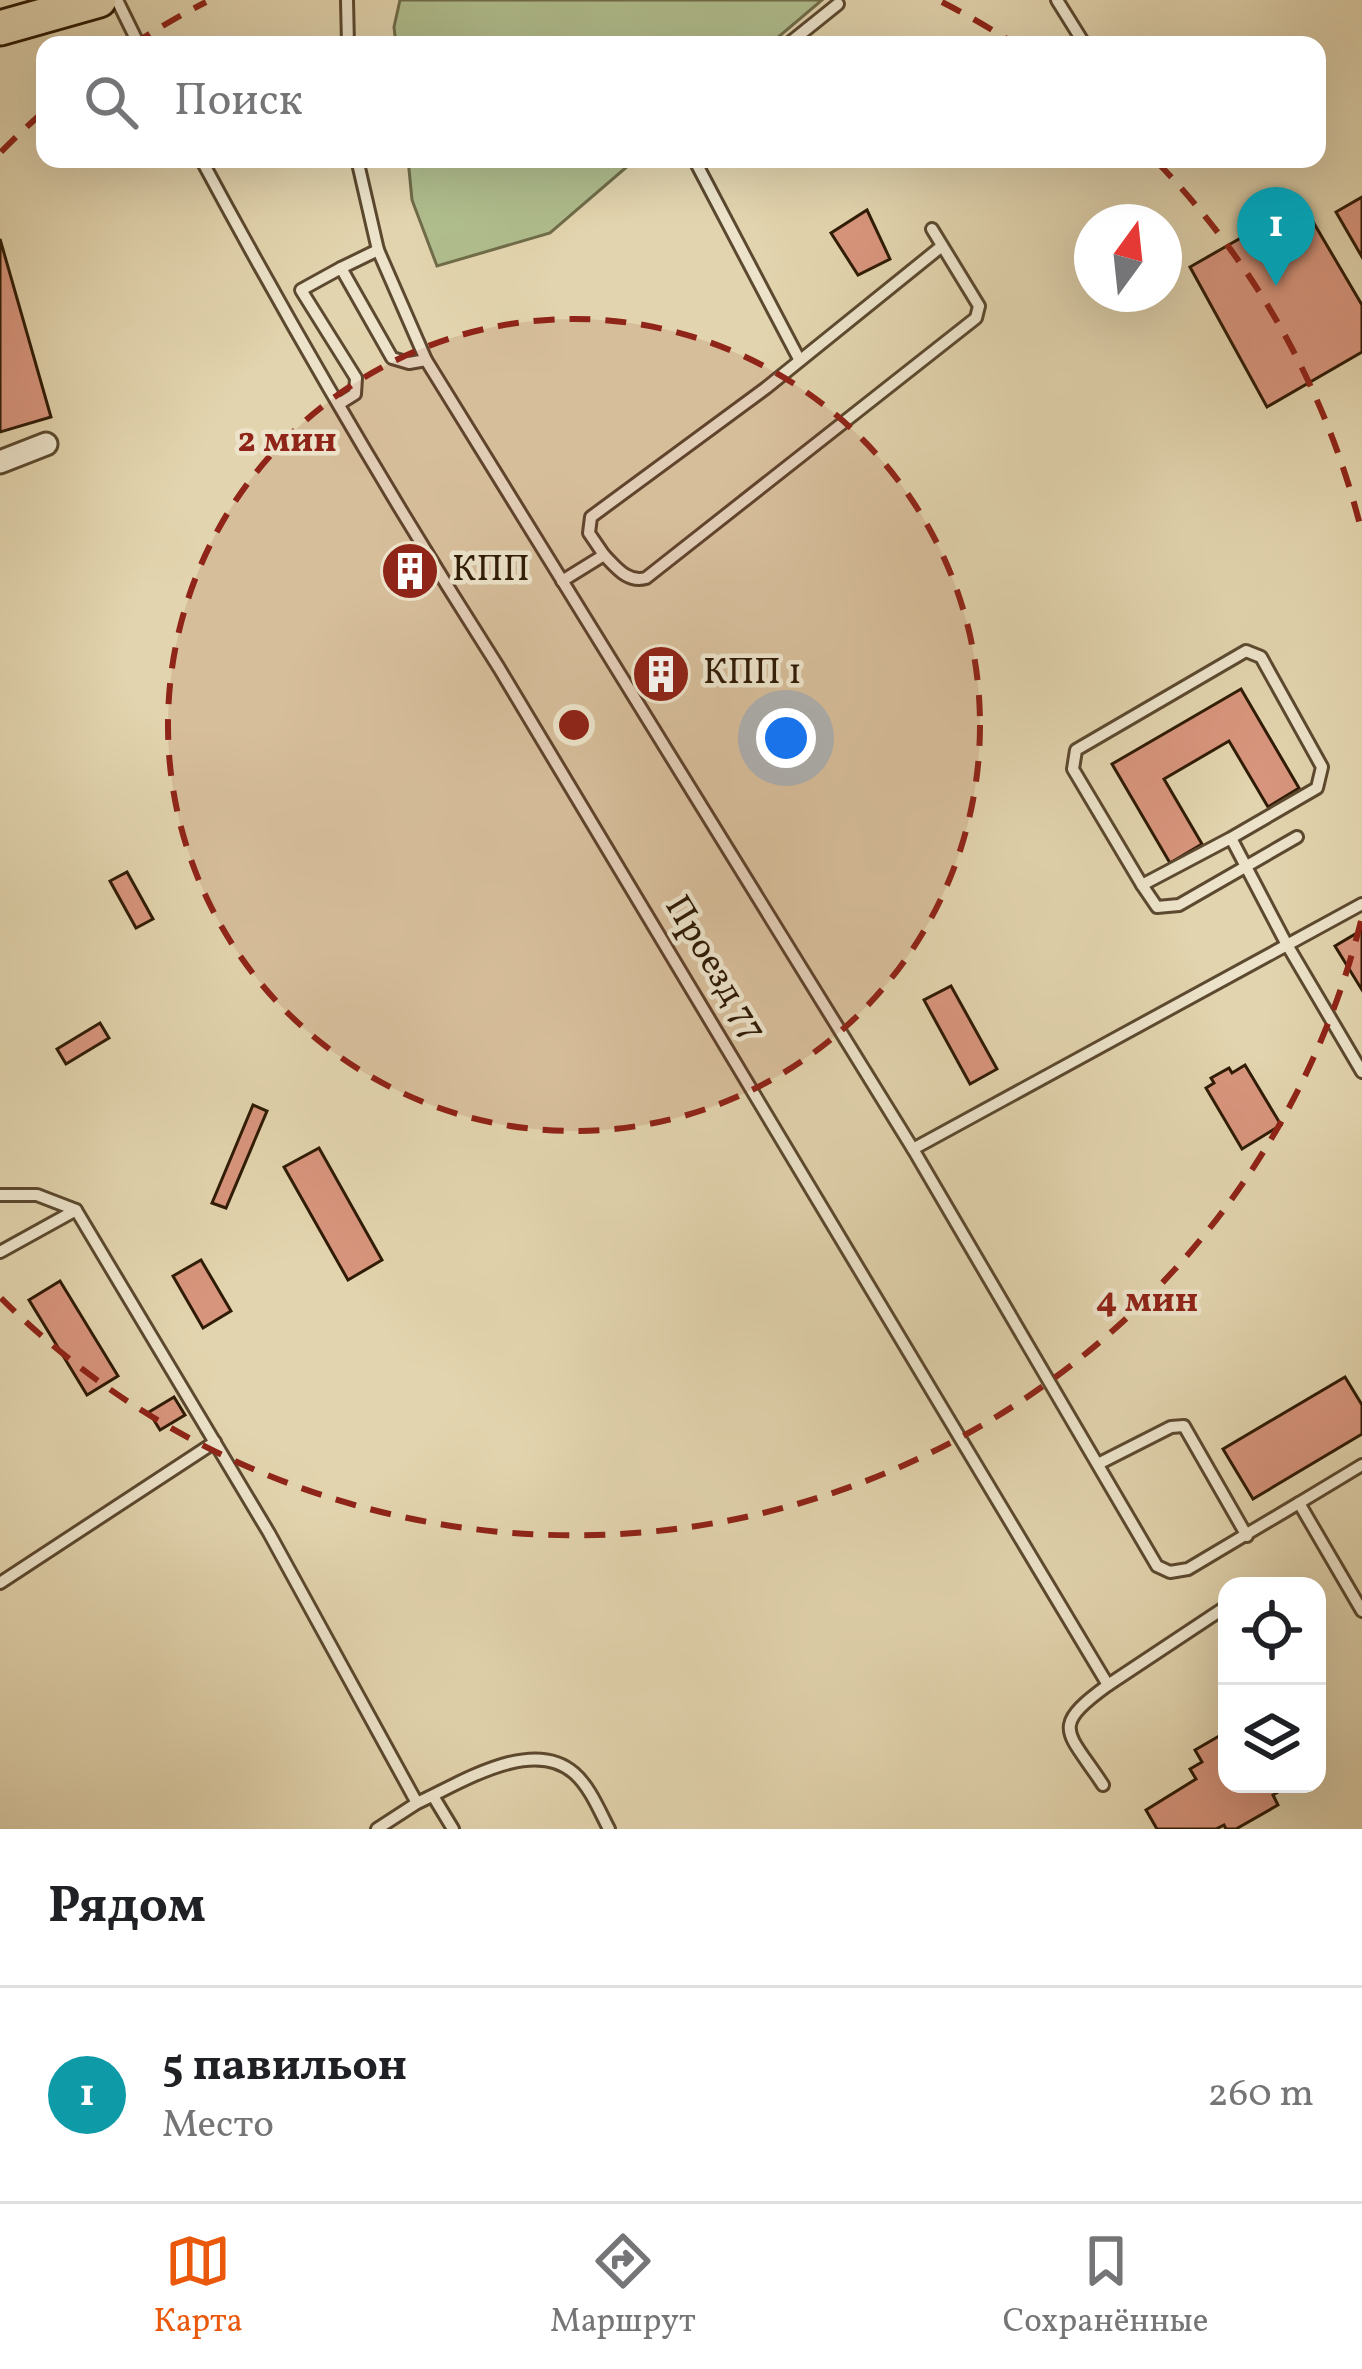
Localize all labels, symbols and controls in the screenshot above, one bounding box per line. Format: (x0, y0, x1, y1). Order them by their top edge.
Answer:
search box (36, 36, 1326, 168)
icon: search (78, 69, 144, 135)
text: Поиск (174, 71, 303, 134)
pin: 1 (1237, 187, 1315, 286)
north arrow (1074, 204, 1182, 312)
text: 2 мин (237, 417, 337, 467)
building icon: КПП (379, 540, 441, 602)
place label: КПП (452, 546, 530, 596)
building icon: КПП 1 (630, 643, 692, 705)
place label: КПП 1 (703, 649, 802, 699)
centre of rings (553, 704, 595, 746)
your location (756, 708, 816, 768)
street label: Проезд 77 (651, 887, 777, 1051)
text: 4 мин (1096, 1277, 1198, 1327)
map controls (1218, 1577, 1326, 1793)
button: locate (1218, 1577, 1326, 1685)
button: layers (1218, 1685, 1326, 1793)
text: Рядом (48, 1872, 206, 1943)
text: 5 павильон (162, 2036, 407, 2099)
text: 1 (79, 2068, 95, 2122)
text: 260 m (1208, 2068, 1314, 2122)
text: Место (162, 2099, 274, 2153)
tab: Карта (153, 2228, 243, 2346)
tab: Маршрут (550, 2228, 696, 2346)
tab: Сохранённые (1003, 2228, 1208, 2346)

